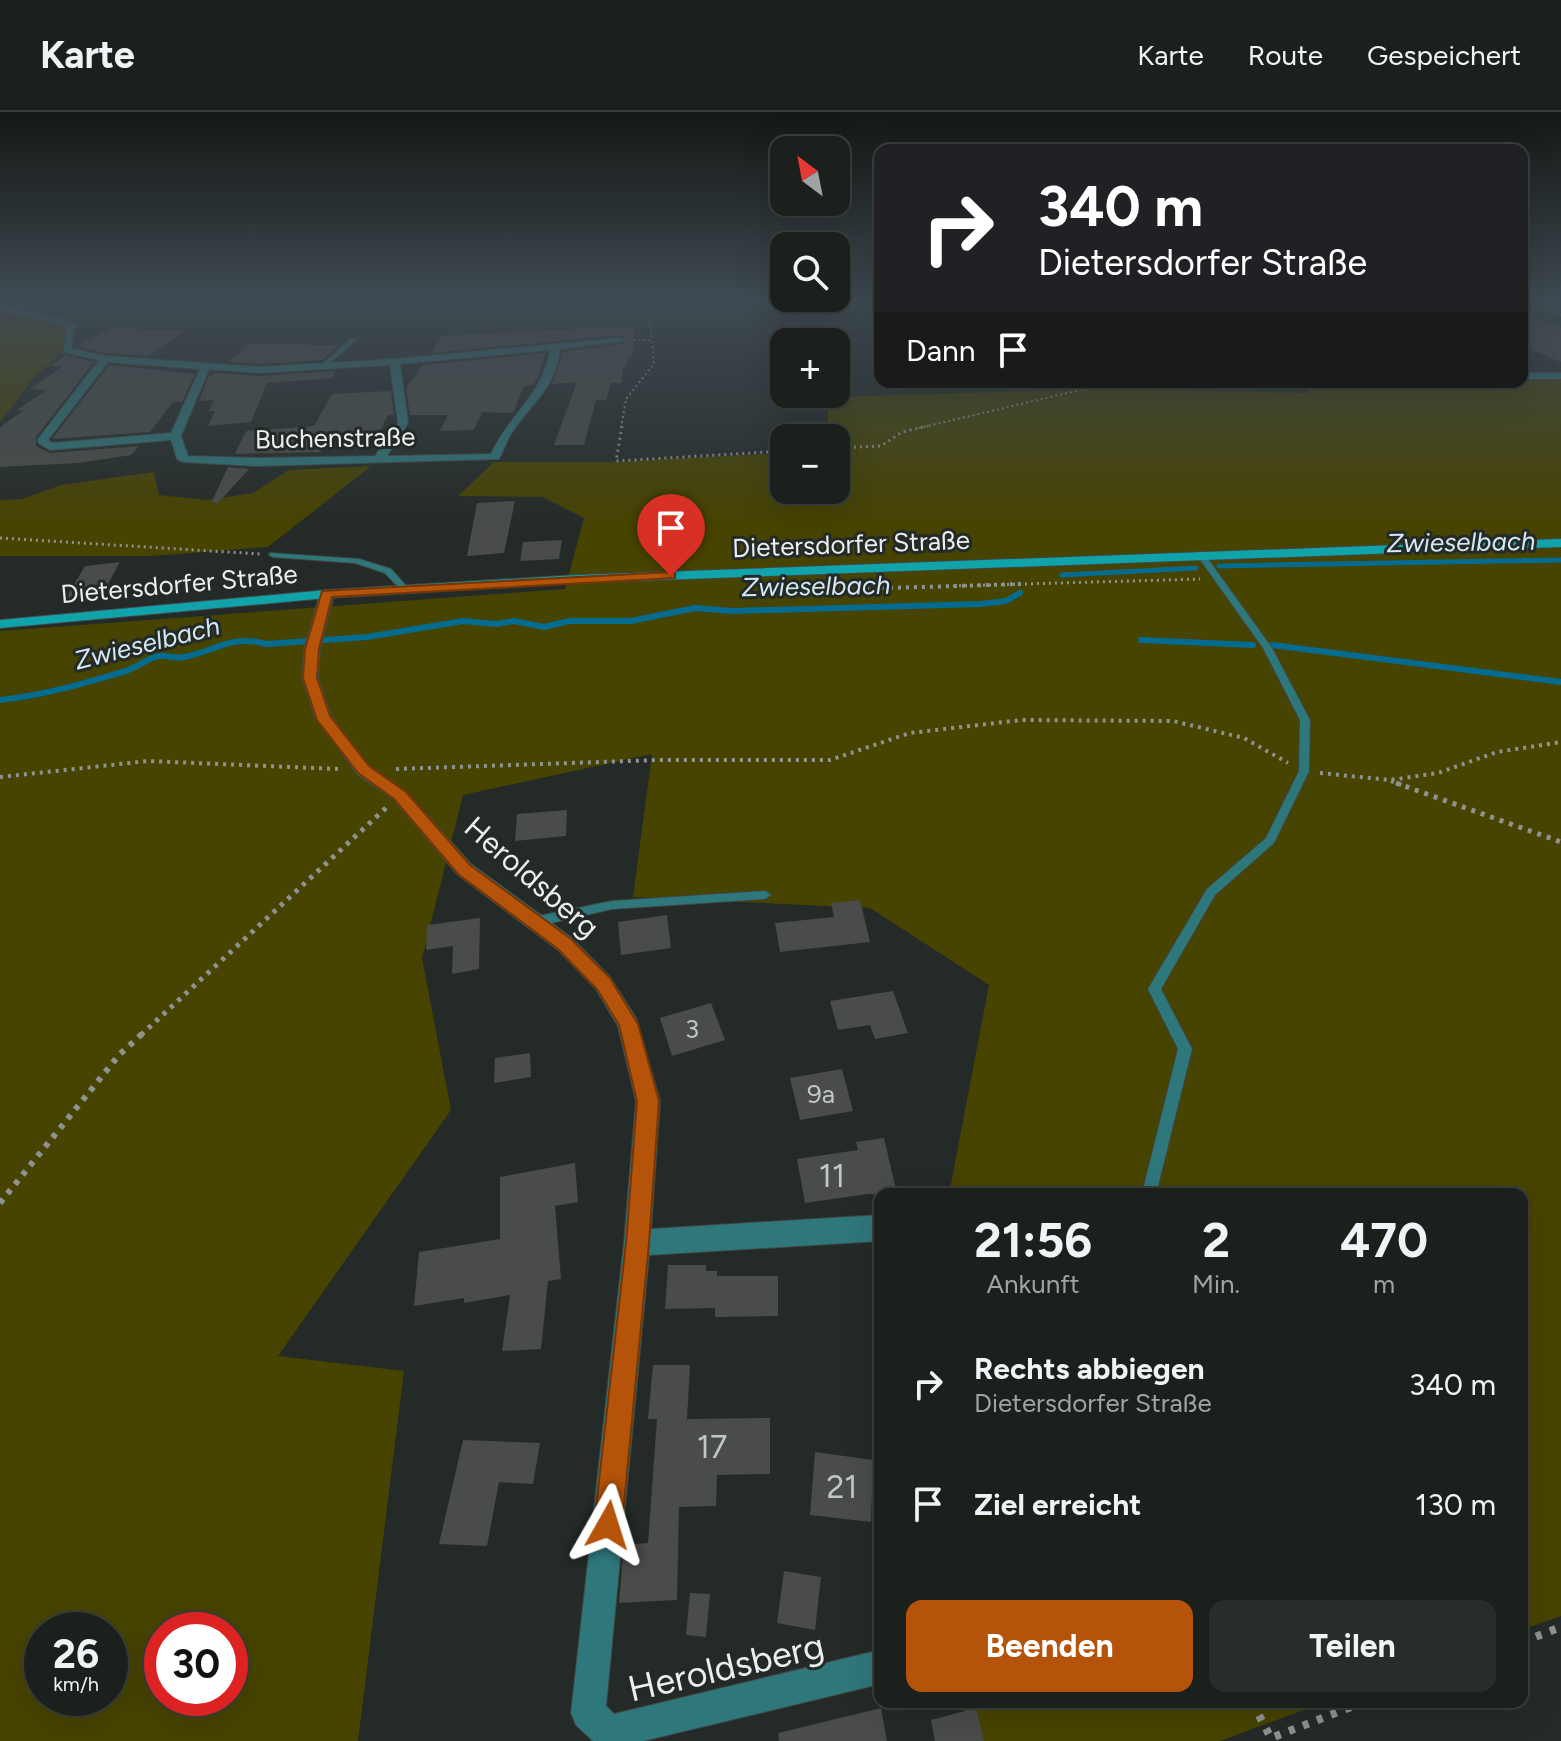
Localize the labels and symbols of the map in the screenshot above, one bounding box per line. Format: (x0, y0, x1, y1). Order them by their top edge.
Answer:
north arrow (770, 136, 850, 216)
street label: Buchenstraße (254, 421, 416, 455)
pin (637, 494, 705, 576)
street label: Dietersdorfer Straße (732, 524, 970, 564)
water label: Zwieselbach (1386, 525, 1536, 559)
street label: Dietersdorfer Straße (59, 558, 299, 610)
water label: Zwieselbach (741, 569, 891, 603)
water label: Zwieselbach (71, 609, 223, 677)
street label: Heroldsberg (457, 808, 607, 946)
house number: 3 (685, 1013, 699, 1045)
house number: 9a (807, 1078, 835, 1110)
house number: 11 (819, 1157, 845, 1195)
house number: 17 (697, 1428, 727, 1466)
house number: 21 (826, 1468, 858, 1506)
position arrow (566, 1483, 650, 1567)
speed limit sign: 30 (144, 1612, 248, 1716)
street label: Heroldsberg (624, 1624, 828, 1710)

